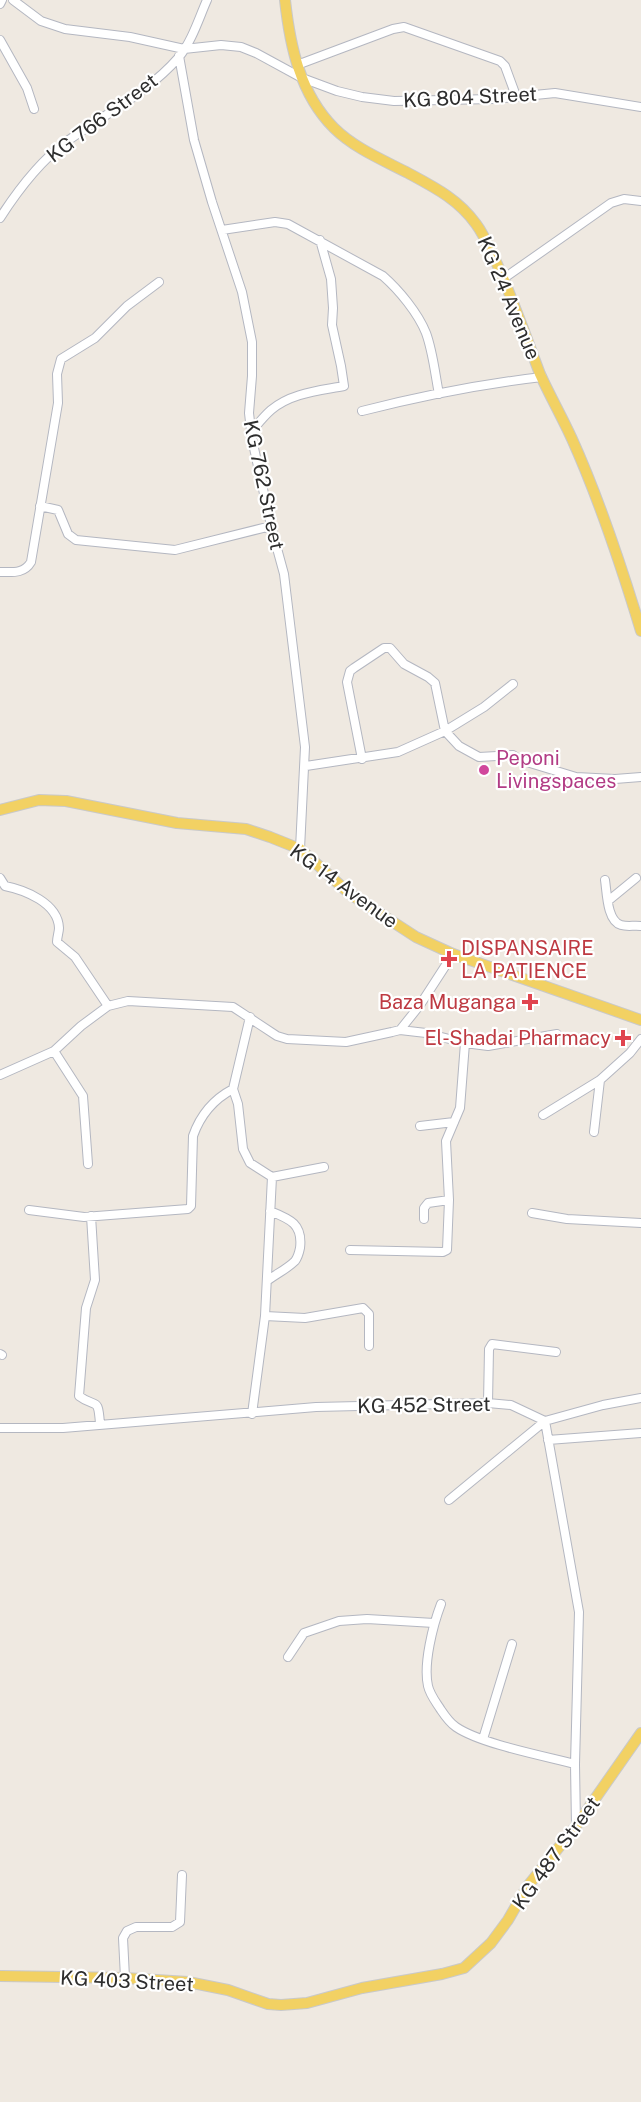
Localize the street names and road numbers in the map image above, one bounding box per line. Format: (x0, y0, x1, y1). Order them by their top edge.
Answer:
street label: KG 766 Street (42, 68, 162, 168)
street label: KG 804 Street (402, 82, 538, 112)
street label: KG 24 Avenue (472, 233, 546, 363)
street label: KG 762 Street (238, 418, 290, 552)
street label: KG 14 Avenue (285, 839, 403, 933)
street label: KG 452 Street (357, 1392, 491, 1418)
street label: KG 487 Street (507, 1792, 605, 1914)
street label: KG 403 Street (60, 1966, 194, 1996)

